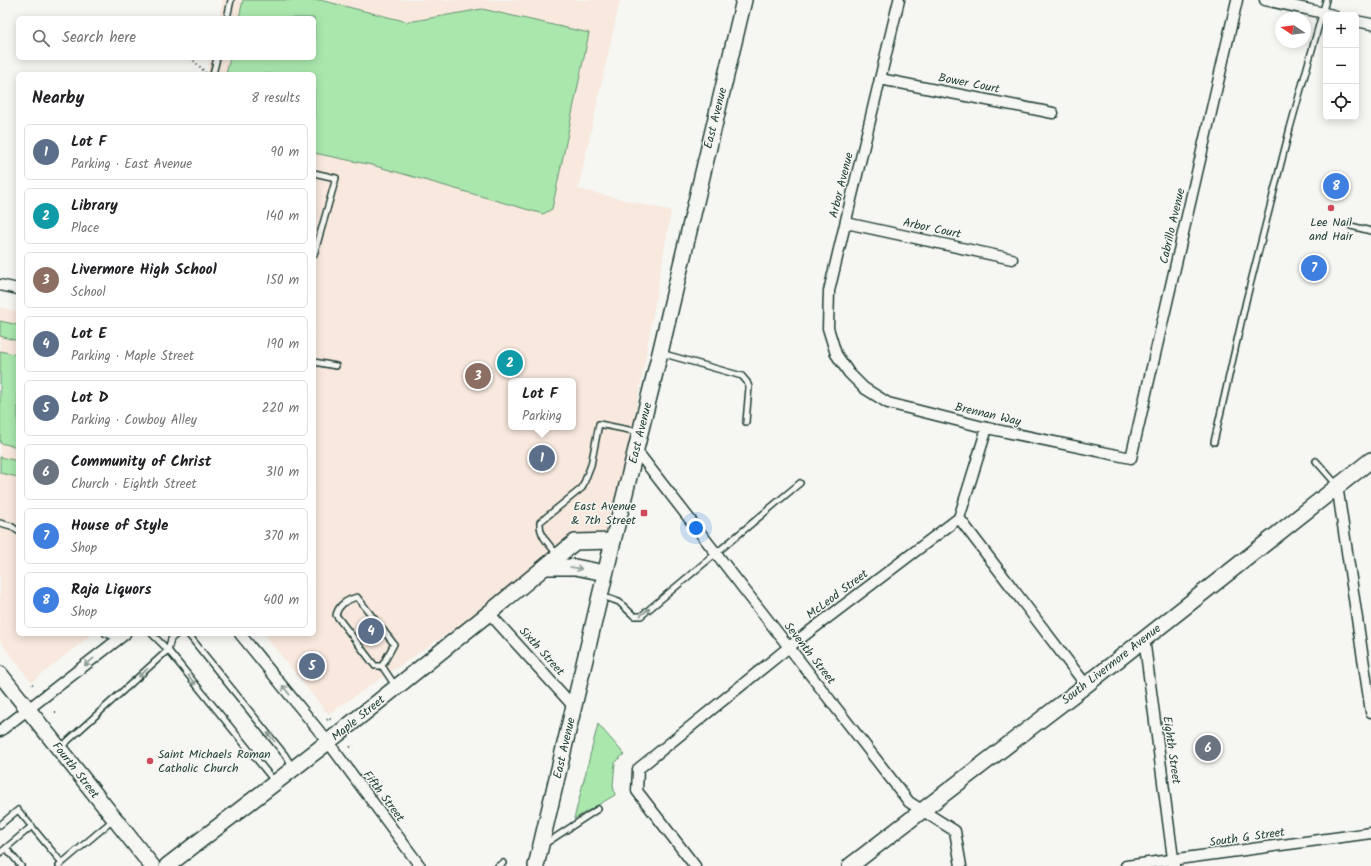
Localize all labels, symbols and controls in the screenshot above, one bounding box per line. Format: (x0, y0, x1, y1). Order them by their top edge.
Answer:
north arrow (1275, 12, 1311, 48)
map controls (1323, 12, 1359, 120)
button: + (1323, 12, 1359, 48)
search box (16, 16, 316, 60)
text: Search here (62, 26, 136, 50)
icon: search (30, 27, 52, 49)
button: − (1323, 48, 1359, 84)
street label: Bower Court (936, 68, 1002, 99)
button: locate (1323, 84, 1359, 120)
text: Nearby (32, 85, 84, 112)
street label: East Avenue (699, 85, 732, 151)
text: 8 results (251, 88, 300, 109)
text: Lot F (71, 130, 107, 154)
text: 1 (44, 142, 48, 163)
text: 90 m (271, 142, 299, 163)
street label: Arbor Avenue (824, 150, 859, 220)
text: Parking · East Avenue (71, 154, 192, 175)
pin: 8 (1323, 171, 1349, 201)
street label: Cabrillo Avenue (1155, 186, 1191, 266)
text: Library (71, 194, 118, 218)
marker: Lee Nail and Hair (1326, 203, 1336, 213)
text: 2 (42, 206, 50, 227)
text: 140 m (266, 206, 299, 227)
street label: Arbor Court (901, 213, 963, 244)
place label: Lee Nail and Hair (1309, 213, 1354, 246)
text: Place (71, 218, 99, 239)
pin: 7 (1301, 253, 1327, 283)
text: Livermore High School (71, 258, 217, 282)
text: 3 (42, 270, 50, 291)
text: 150 m (266, 270, 299, 291)
text: School (71, 282, 106, 303)
text: Lot E (71, 322, 107, 346)
text: 4 (42, 334, 50, 355)
text: 190 m (267, 334, 299, 355)
text: Parking · Maple Street (71, 346, 194, 367)
pin: 2 (497, 348, 523, 378)
pin: 3 (465, 361, 491, 391)
popup (508, 378, 576, 430)
text: Lot F (522, 382, 558, 406)
text: Lot D (71, 386, 109, 410)
text: 5 (43, 398, 49, 419)
text: 220 m (262, 398, 299, 419)
street label: Brennan Way (953, 398, 1023, 431)
street label: East Avenue (624, 400, 657, 466)
text: Parking (522, 406, 562, 427)
text: Parking · Cowboy Alley (71, 410, 197, 431)
pin: 1 (529, 443, 555, 473)
text: Community of Christ (71, 450, 211, 474)
text: 6 (42, 462, 50, 483)
text: 310 m (265, 462, 299, 483)
text: Church · Eighth Street (71, 474, 197, 495)
place label: East Avenue & 7th Street (571, 497, 637, 530)
marker: East Avenue & 7th Street (639, 508, 649, 518)
text: House of Style (71, 514, 168, 538)
your location (686, 518, 706, 538)
text: 7 (43, 526, 49, 547)
text: 370 m (264, 526, 299, 547)
text: Shop (71, 538, 97, 559)
one-way arrow (569, 564, 582, 572)
street label: McLeod Street (802, 565, 873, 624)
text: Raja Liquors (71, 578, 151, 602)
text: 8 (42, 590, 50, 611)
text: 400 m (263, 590, 299, 611)
text: Shop (71, 602, 97, 623)
one-way arrow (639, 608, 650, 617)
pin: 4 (358, 616, 384, 646)
street label: Seventh Street (779, 618, 840, 689)
street label: South Livermore Avenue (1057, 619, 1166, 709)
street label: Sixth Street (514, 622, 569, 680)
pin: 5 (299, 651, 325, 681)
one-way arrow (83, 658, 94, 667)
one-way arrow (138, 668, 148, 677)
one-way arrow (188, 674, 197, 685)
one-way arrow (282, 685, 290, 696)
street label: Maple Street (327, 691, 390, 746)
street label: East Avenue (548, 715, 581, 781)
street label: Eighth Street (1157, 715, 1186, 786)
one-way arrow (266, 732, 275, 743)
pin: 6 (1195, 733, 1221, 763)
street label: Fourth Street (47, 738, 104, 803)
place label: Saint Michaels Roman Catholic Church (158, 745, 271, 778)
marker: Saint Michaels Roman Catholic Church (145, 756, 155, 766)
street label: Fifth Street (358, 767, 409, 826)
street label: South G Street (1208, 823, 1286, 852)

